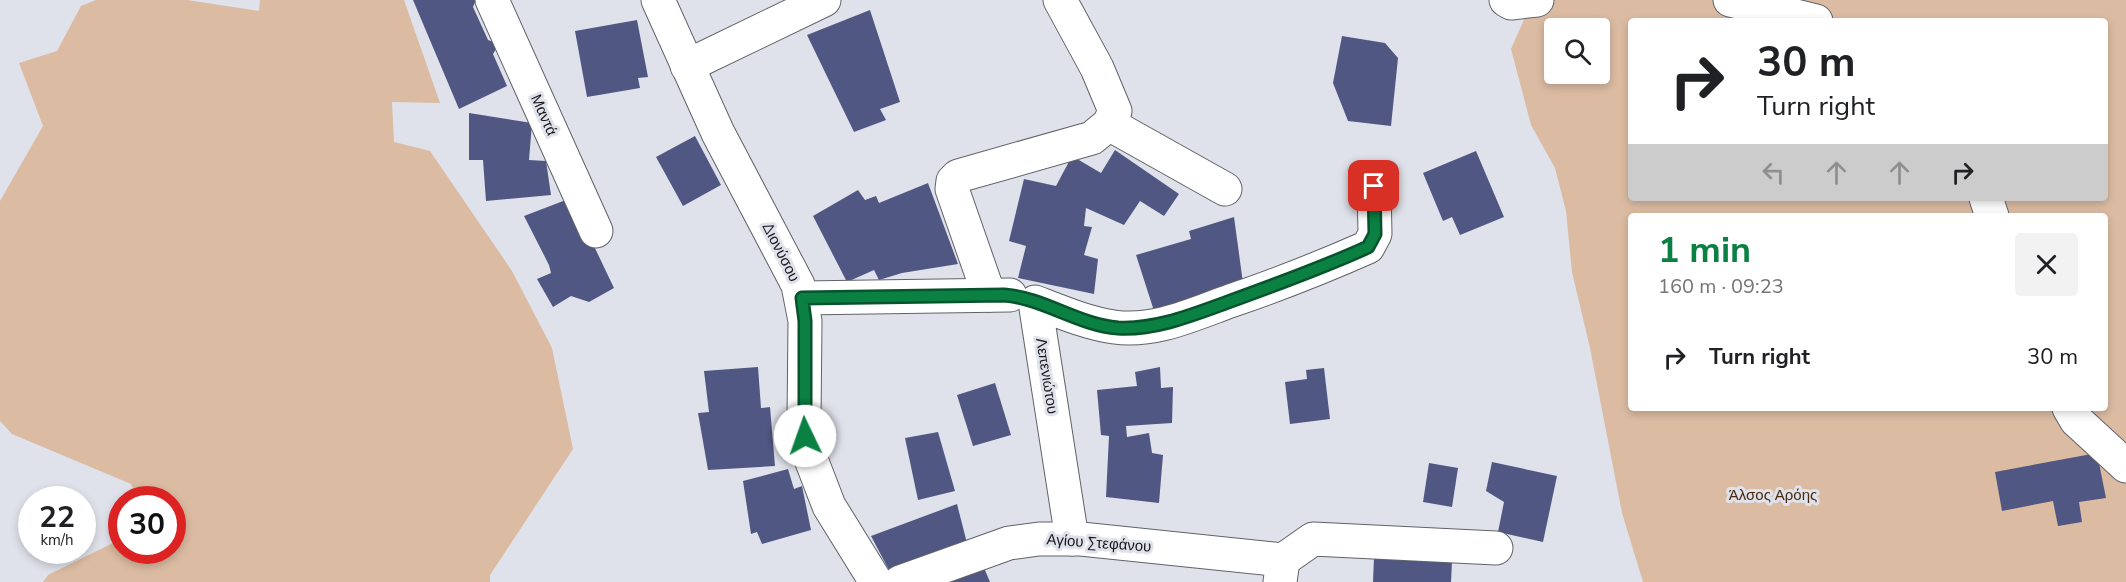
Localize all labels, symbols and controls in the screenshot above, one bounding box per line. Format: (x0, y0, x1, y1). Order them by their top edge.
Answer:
map controls (1544, 18, 1610, 84)
button: search (1544, 18, 1610, 84)
text: 30 m (1757, 34, 1856, 91)
icon: right (1658, 42, 1736, 120)
text: Turn right (1757, 88, 1875, 125)
street label: Μαντά (526, 91, 562, 139)
icon: left (1757, 156, 1790, 189)
icon: ahead (1820, 156, 1853, 189)
icon: ahead (1883, 156, 1916, 189)
icon: right (1946, 156, 1979, 189)
pin (1348, 160, 1399, 211)
icon: arrive (1357, 169, 1390, 202)
street label: Διονύσου (758, 219, 804, 285)
text: 1 min (1658, 226, 1751, 275)
button: close (2015, 233, 2078, 296)
text: 160 m · 09:23 (1658, 273, 1784, 300)
street label: Λεπενιώτου (1031, 337, 1063, 415)
icon: right (1658, 341, 1691, 374)
text: Turn right (1709, 342, 1810, 372)
text: 30 m (2027, 342, 2078, 372)
position arrow (773, 404, 837, 468)
park label: Άλσος Αρόης (1729, 485, 1817, 505)
speed limit sign: 30 (108, 486, 186, 564)
text: 22 (39, 497, 75, 538)
street label: Αγίου Στεφάνου (1046, 529, 1152, 557)
text: km/h (40, 530, 74, 550)

